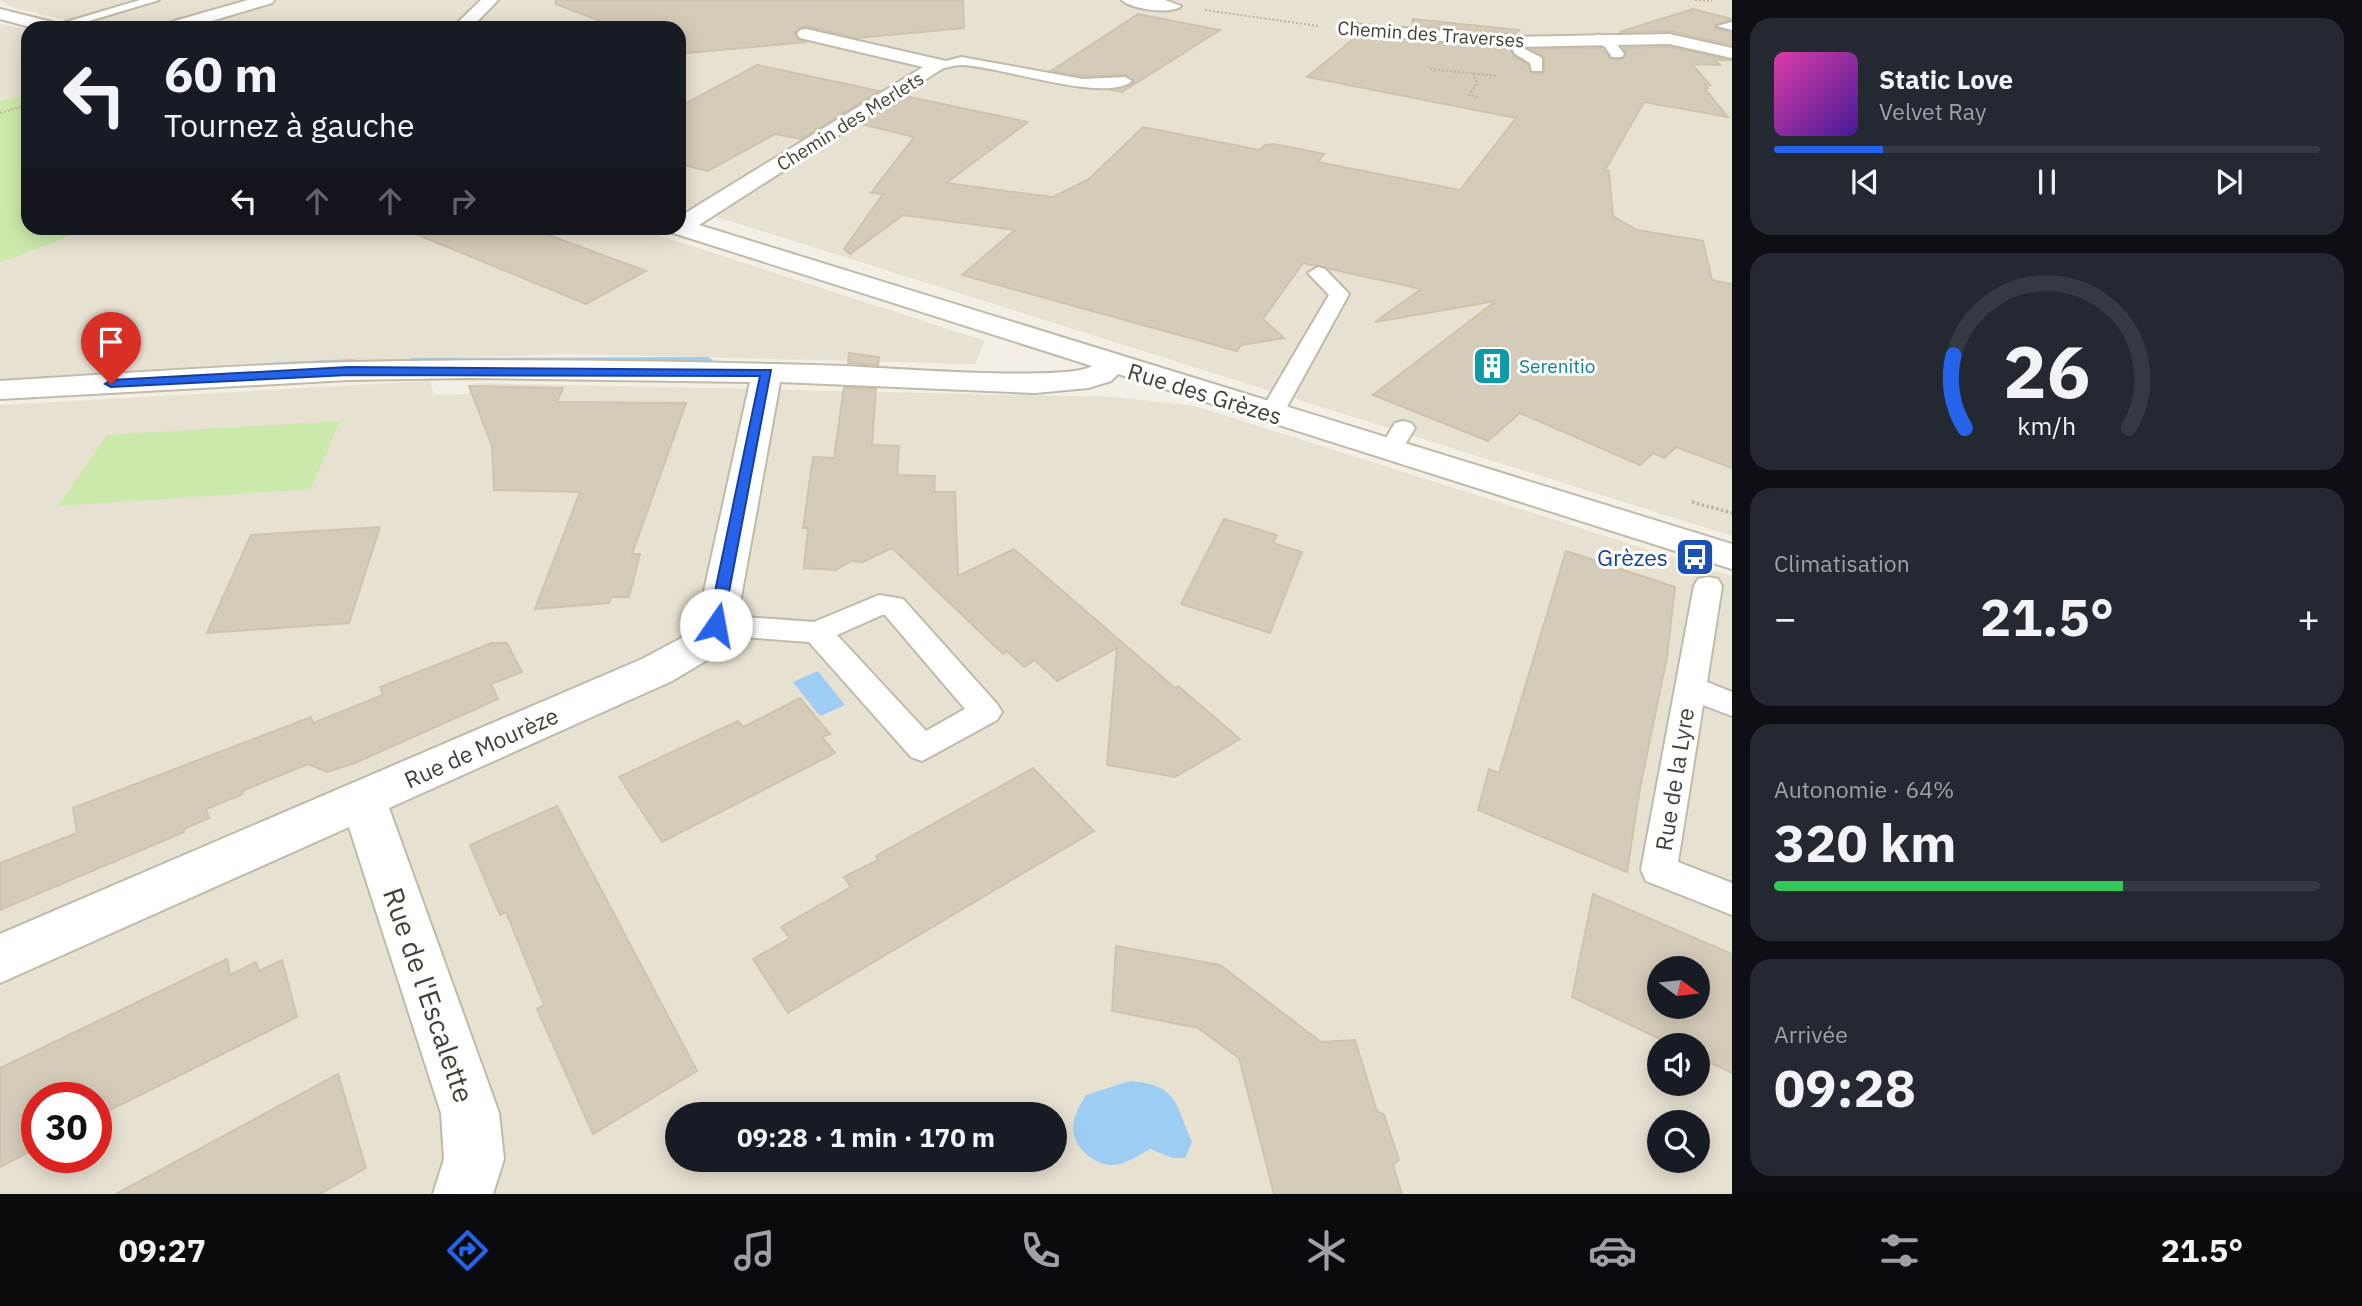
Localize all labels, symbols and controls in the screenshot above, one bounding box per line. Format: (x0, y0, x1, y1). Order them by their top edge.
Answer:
street label: Chemin des Traverses (1337, 15, 1525, 53)
text: 60 m (164, 42, 278, 105)
icon: left (49, 49, 140, 140)
text: Static Love (1879, 62, 2013, 96)
street label: Chemin des Merlets (772, 66, 928, 176)
text: Velvet Ray (1879, 96, 1986, 126)
text: Tournez à gauche (164, 104, 415, 146)
icon: previous (1846, 163, 1884, 201)
icon: pause (2028, 163, 2066, 201)
icon: next (2210, 163, 2248, 201)
icon: left (225, 182, 263, 220)
icon: ahead (298, 182, 336, 220)
icon: ahead (371, 182, 409, 220)
icon: right (444, 182, 482, 220)
pin (81, 312, 141, 384)
icon: arrive (92, 323, 130, 361)
text: 26 (2003, 323, 2091, 418)
building icon: Serenitio (1471, 345, 1513, 387)
place label: Serenitio (1519, 354, 1595, 378)
street label: Rue des Grèzes (1124, 355, 1286, 431)
text: km/h (2018, 409, 2076, 442)
bus stop icon: Grèzes (1674, 536, 1716, 578)
place label: Grèzes (1597, 542, 1668, 572)
text: Climatisation (1774, 548, 1910, 578)
text: 21.5° (1980, 583, 2114, 650)
position arrow (679, 588, 753, 662)
text: − (1774, 593, 1797, 642)
text: + (2297, 593, 2320, 642)
street label: Rue de Mourèze (399, 700, 563, 794)
street label: Rue de la Lyre (1648, 705, 1700, 853)
text: Autonomie · 64% (1774, 774, 1954, 804)
text: 320 km (1774, 809, 1956, 876)
street label: Rue de l'Escalette (375, 883, 483, 1107)
north arrow (1647, 956, 1710, 1018)
map controls (1647, 956, 1710, 1173)
text: Arrivée (1774, 1019, 1848, 1049)
button: sound (1647, 1033, 1710, 1096)
text: 09:28 (1774, 1054, 1916, 1121)
speed limit sign: 30 (21, 1082, 112, 1173)
button: search (1647, 1110, 1710, 1173)
text: 09:28 · 1 min · 170 m (737, 1120, 995, 1154)
icon: directions (443, 1226, 492, 1275)
icon: music (730, 1226, 779, 1275)
icon: phone (1016, 1226, 1065, 1275)
icon: climate (1302, 1226, 1351, 1275)
icon: car (1588, 1226, 1637, 1275)
icon: filters (1875, 1226, 1924, 1275)
text: 09:27 (119, 1229, 206, 1271)
text: 21.5° (2161, 1229, 2243, 1271)

